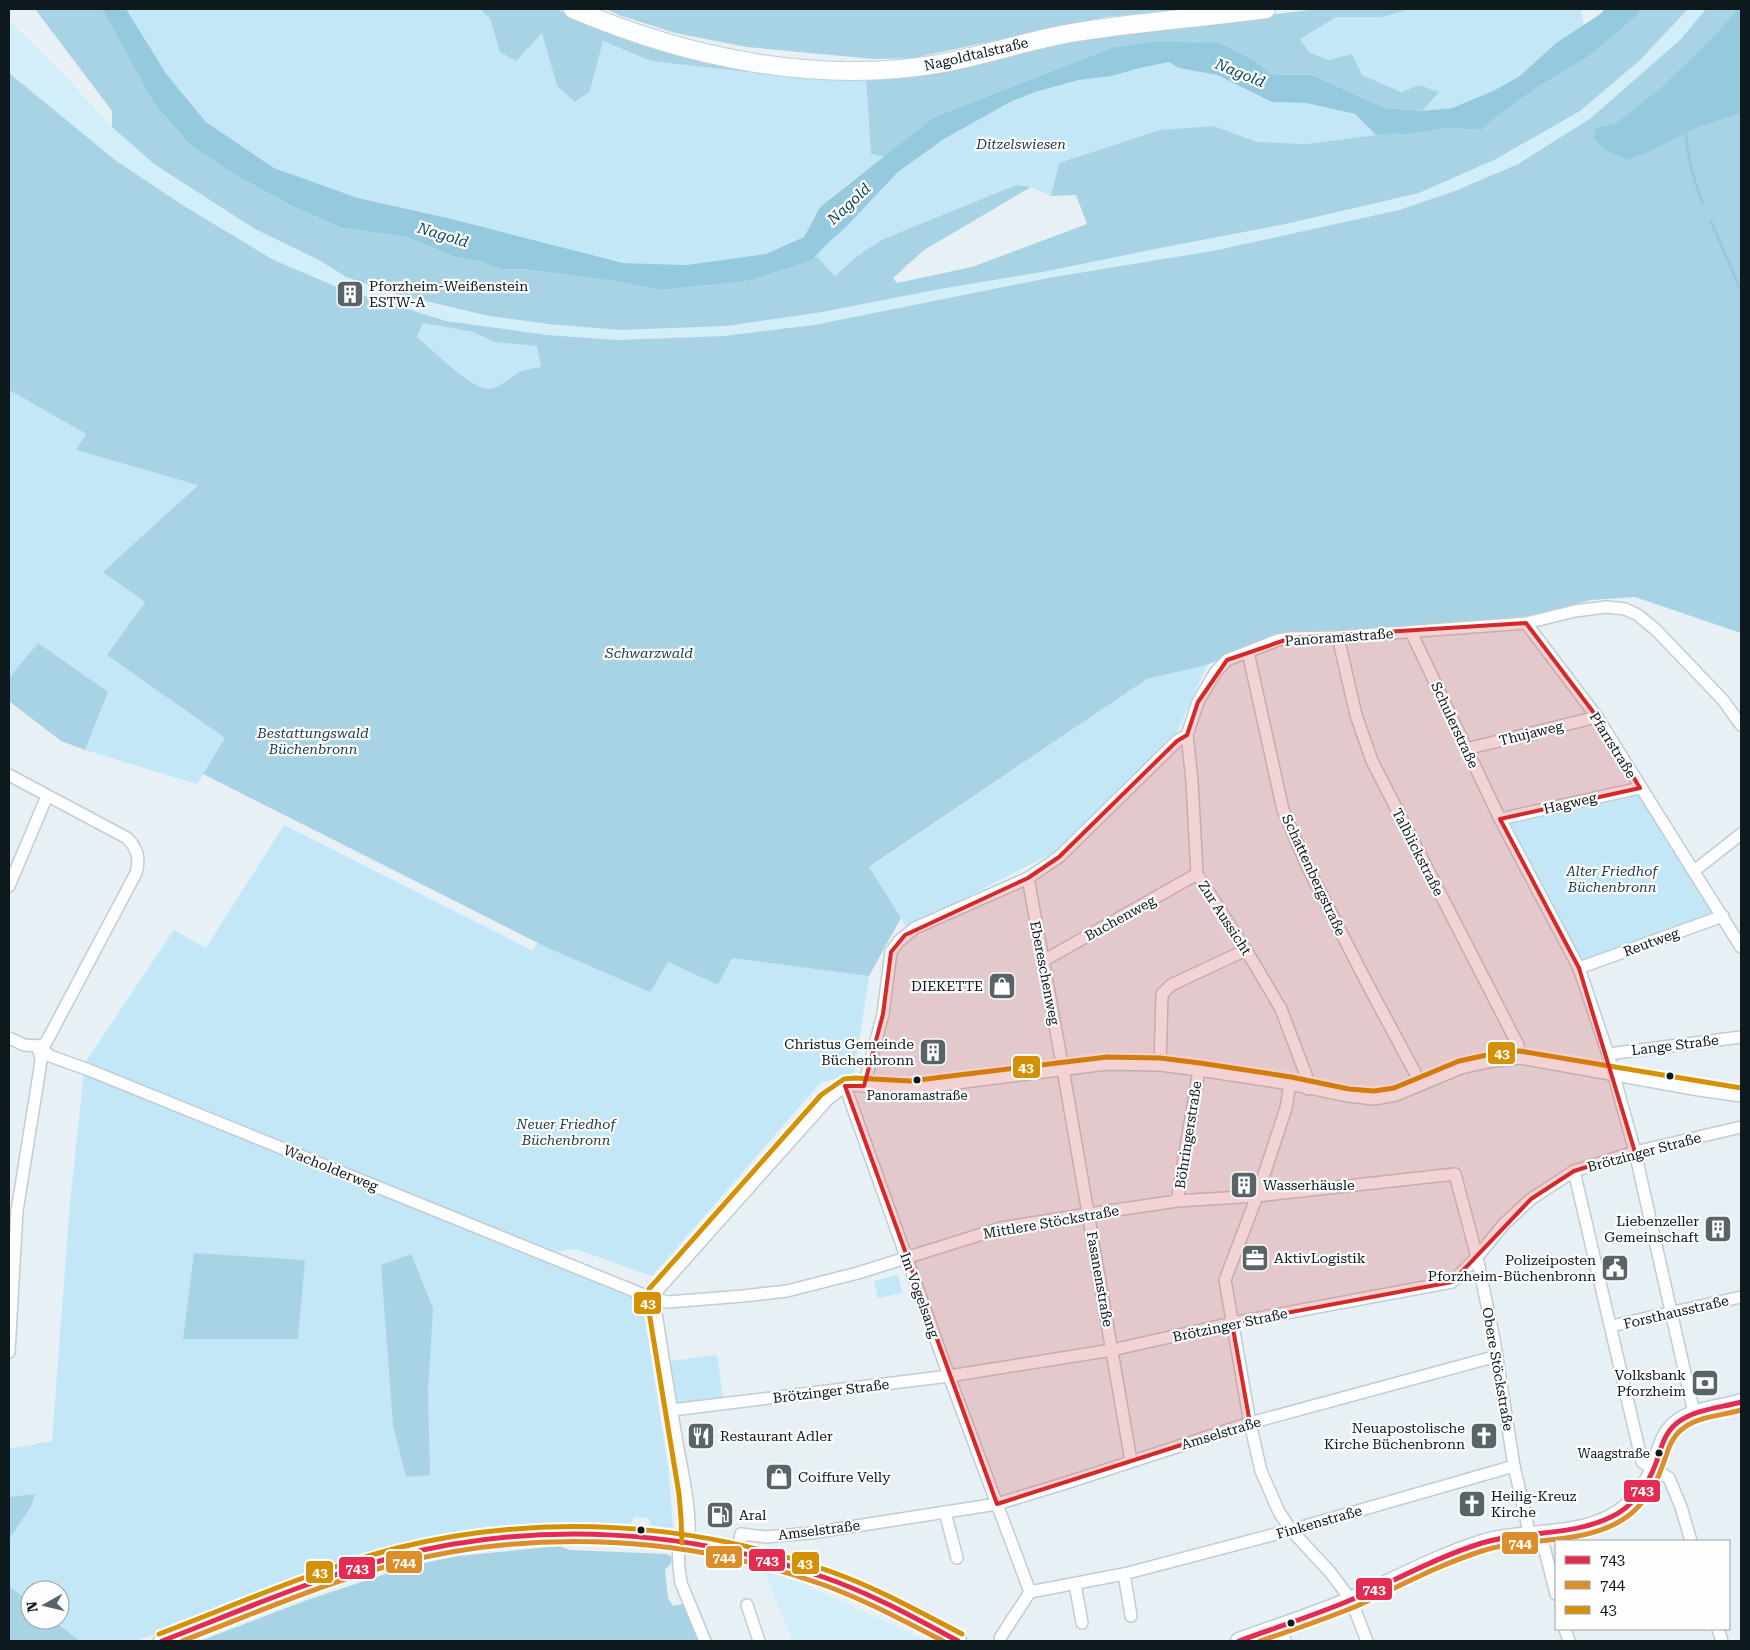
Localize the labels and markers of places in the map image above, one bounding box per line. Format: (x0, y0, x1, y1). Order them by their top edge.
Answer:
place label: Pforzheim-Weißenstein ESTW-A (369, 278, 528, 310)
building icon: Pforzheim-Weißenstein ESTW-A (335, 279, 365, 309)
shop icon: DIEKETTE (987, 971, 1017, 1001)
place label: DIEKETTE (911, 978, 983, 994)
place label: Christus Gemeinde Büchenbronn (784, 1036, 914, 1068)
building icon: Christus Gemeinde Büchenbronn (918, 1037, 948, 1067)
unlabelled marker (1665, 1071, 1675, 1081)
marker: Panoramastraße (912, 1075, 922, 1085)
place label: Panoramastraße (866, 1088, 968, 1103)
building icon: Wasserhäusle (1229, 1170, 1259, 1200)
place label: Wasserhäusle (1263, 1177, 1355, 1193)
place label: Liebenzeller Gemeinschaft (1604, 1213, 1699, 1245)
building icon: Liebenzeller Gemeinschaft (1703, 1214, 1733, 1244)
office icon: AktivLogistik (1240, 1243, 1270, 1273)
place label: AktivLogistik (1274, 1250, 1366, 1266)
place label: Polizeiposten Pforzheim-Büchenbronn (1428, 1252, 1596, 1284)
public building icon: Polizeiposten Pforzheim-Büchenbronn (1600, 1253, 1630, 1283)
place label: Volksbank Pforzheim (1615, 1367, 1686, 1399)
bank icon: Volksbank Pforzheim (1690, 1368, 1720, 1398)
place label: Neuapostolische Kirche Büchenbronn (1324, 1420, 1465, 1452)
restaurant icon: Restaurant Adler (686, 1421, 716, 1451)
church icon: Neuapostolische Kirche Büchenbronn (1469, 1421, 1499, 1451)
place label: Restaurant Adler (720, 1428, 833, 1444)
place label: Waagstraße (1578, 1446, 1650, 1461)
marker: Waagstraße (1654, 1448, 1664, 1458)
shop icon: Coiffure Velly (764, 1462, 794, 1492)
place label: Coiffure Velly (798, 1469, 891, 1485)
place label: Heilig-Kreuz Kirche (1491, 1488, 1577, 1520)
church icon: Heilig-Kreuz Kirche (1457, 1489, 1487, 1519)
fuel station icon: Aral (705, 1500, 735, 1530)
place label: Aral (739, 1507, 767, 1523)
unlabelled marker (636, 1525, 646, 1535)
unlabelled marker (1286, 1618, 1296, 1628)

